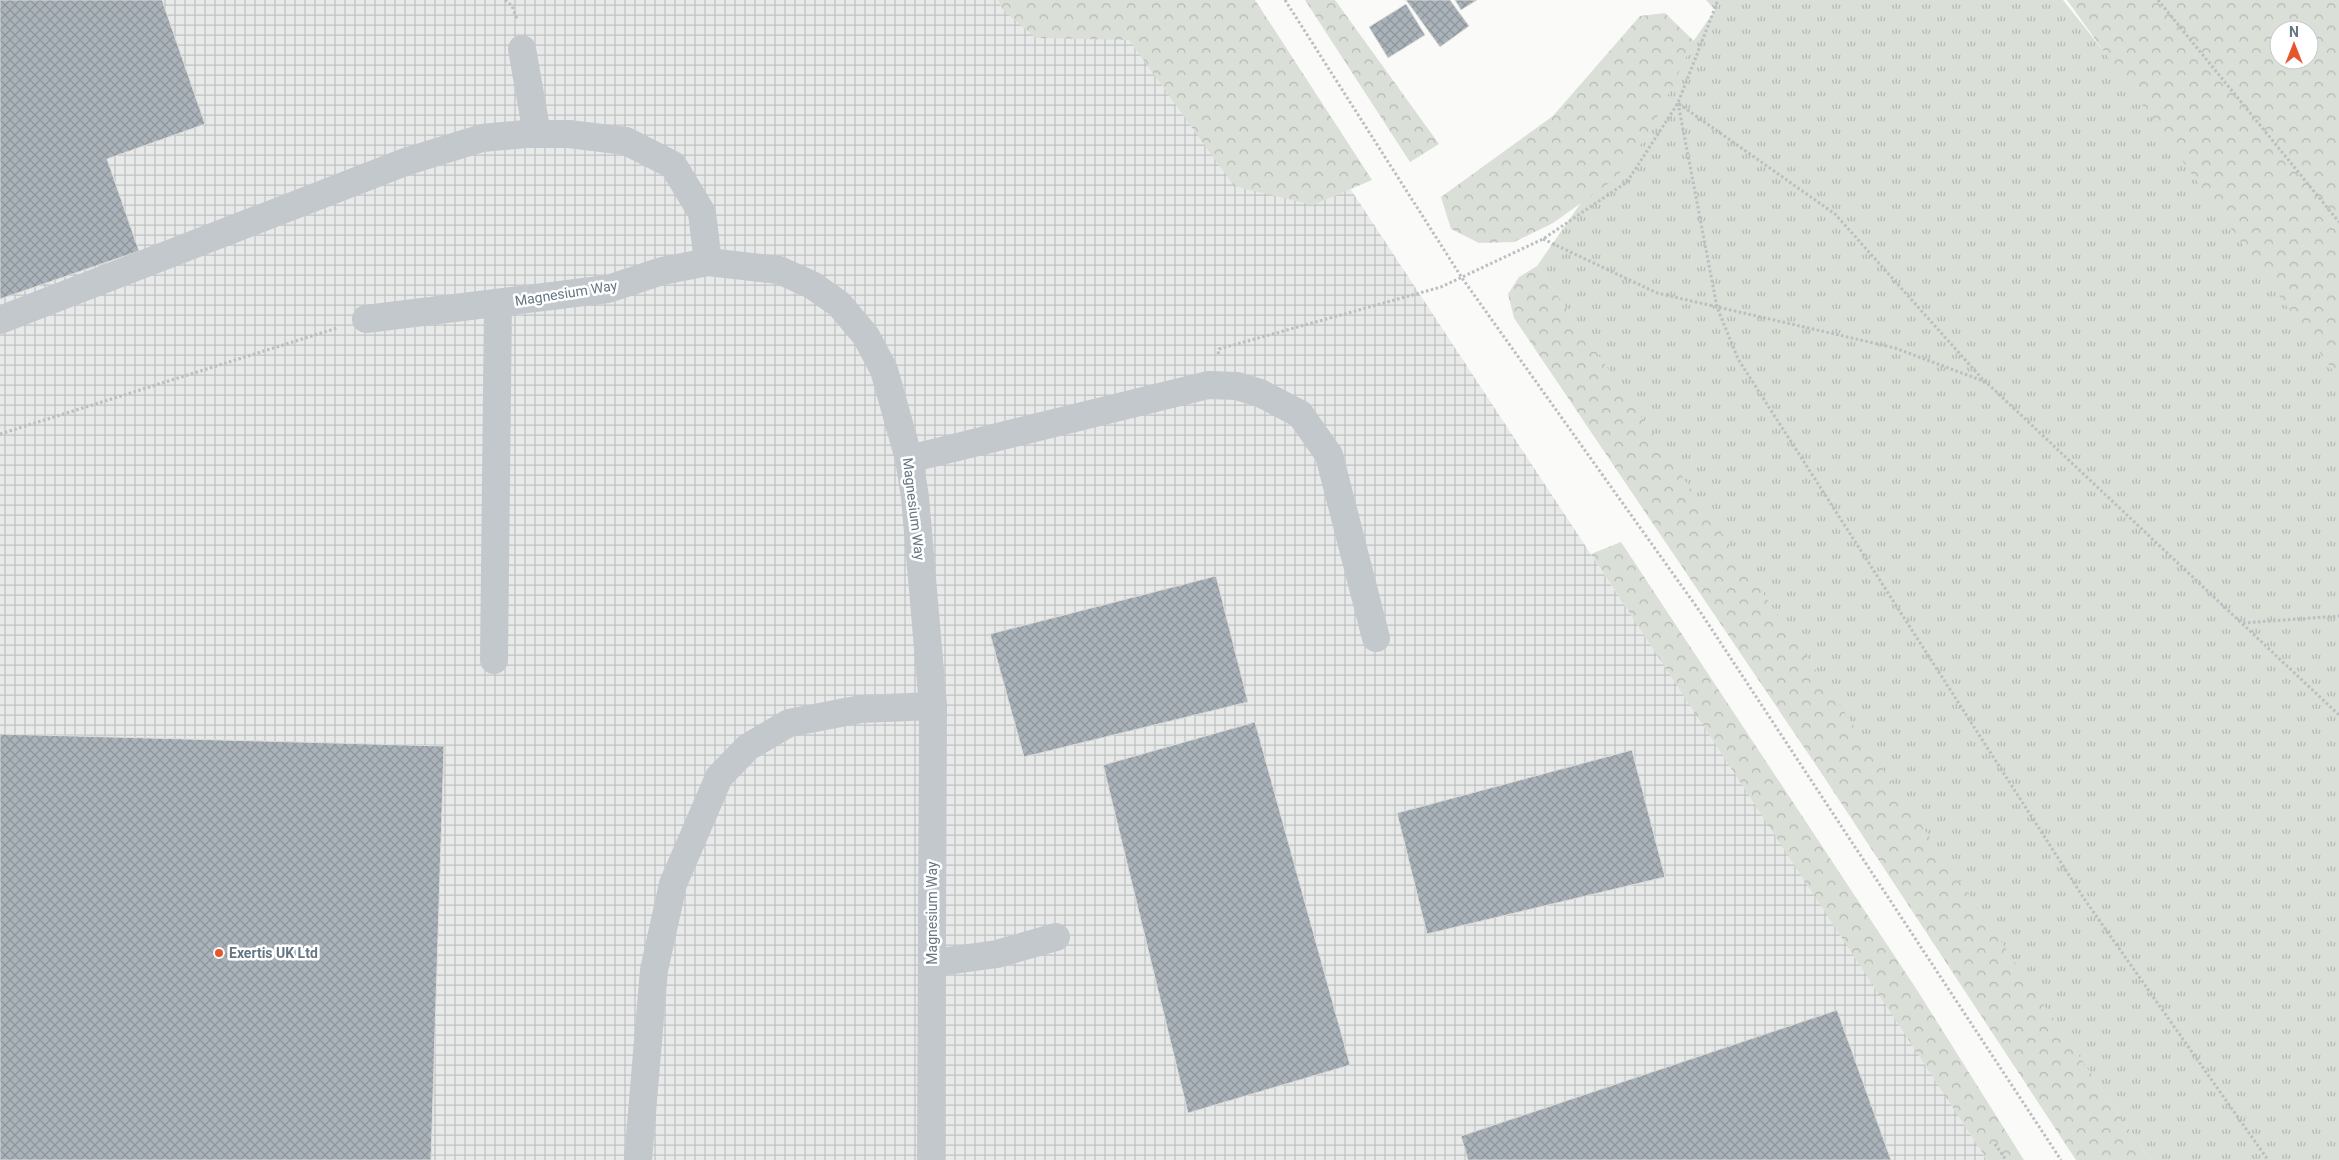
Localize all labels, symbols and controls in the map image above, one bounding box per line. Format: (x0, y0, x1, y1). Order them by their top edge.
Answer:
north arrow (2269, 20, 2319, 70)
text: N (2289, 24, 2299, 40)
street label: Magnesium Way (514, 277, 619, 309)
street label: Magnesium Way (900, 457, 928, 562)
street label: Magnesium Way (924, 861, 940, 965)
place label: Exertis UK Ltd (229, 945, 318, 961)
marker: Exertis UK Ltd (213, 947, 225, 959)

